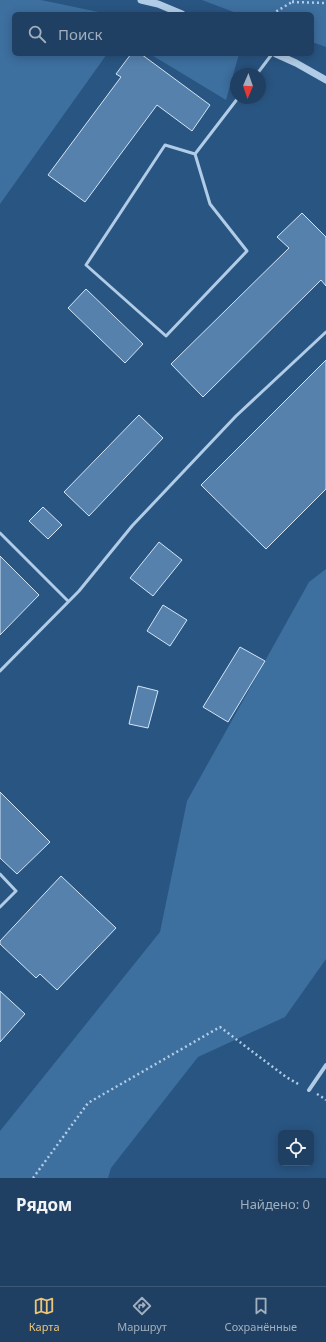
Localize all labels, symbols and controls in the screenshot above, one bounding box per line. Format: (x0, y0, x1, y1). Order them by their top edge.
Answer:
search box (12, 12, 314, 56)
icon: search (26, 23, 48, 45)
text: Поиск (58, 24, 103, 44)
north arrow (230, 68, 266, 104)
map controls (278, 1130, 314, 1166)
button: locate (278, 1130, 314, 1166)
text: Рядом (16, 1193, 72, 1216)
text: Найдено: 0 (240, 1195, 310, 1213)
tab: Карта (29, 1295, 60, 1334)
tab: Маршрут (117, 1295, 167, 1334)
tab: Сохранённые (225, 1295, 297, 1334)

